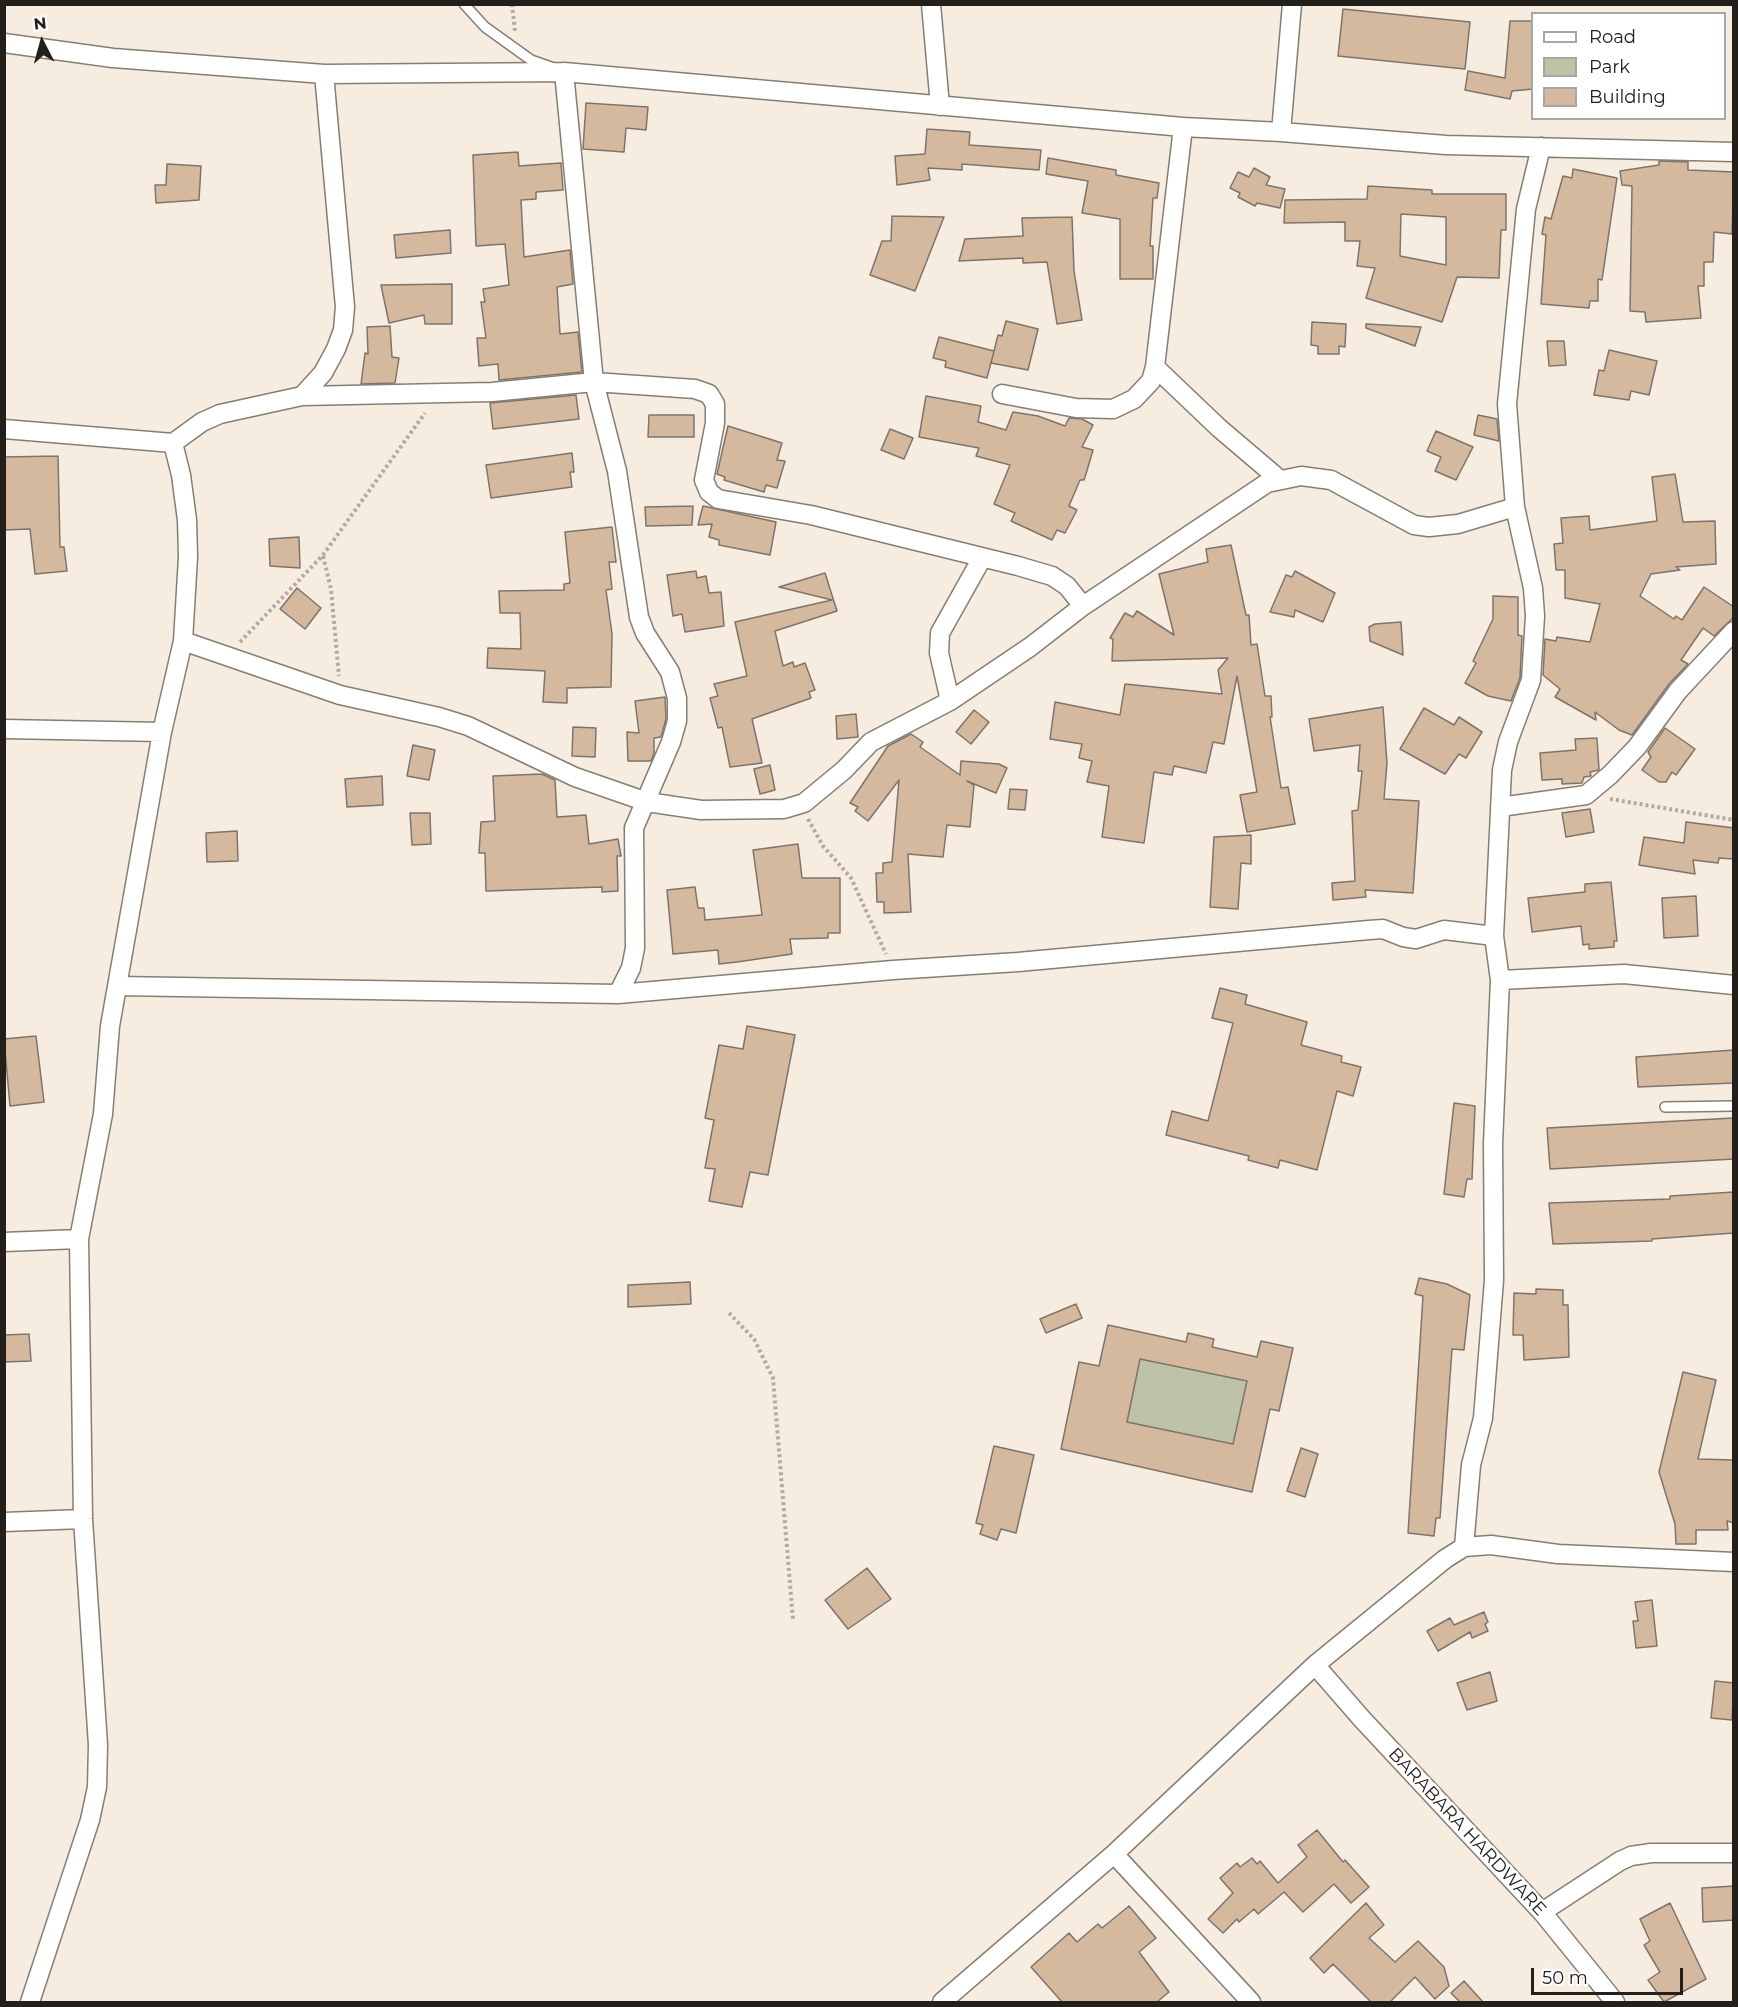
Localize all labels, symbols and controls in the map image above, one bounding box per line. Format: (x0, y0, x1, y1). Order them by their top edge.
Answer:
north arrow (12, 12, 72, 72)
legend (1531, 12, 1726, 120)
text: N (33, 13, 47, 34)
text: Road (1589, 26, 1636, 48)
text: Park (1589, 56, 1630, 78)
text: Building (1589, 86, 1666, 108)
street label: BARABARA HARDWARE (1383, 1744, 1551, 1920)
scale bar (1534, 1956, 1686, 1994)
text: 50 m (1542, 1967, 1588, 1989)

